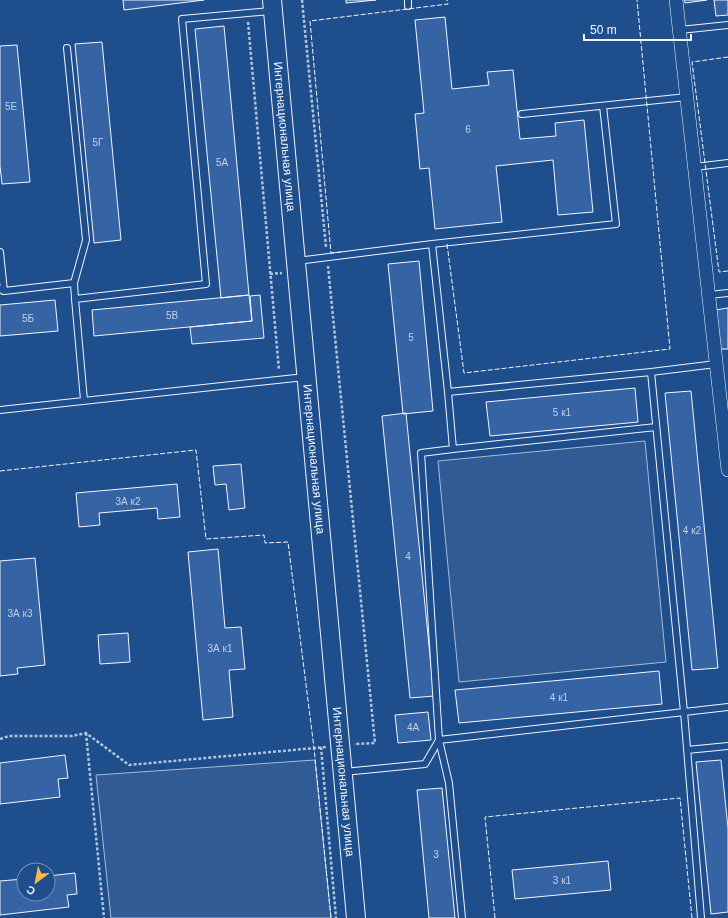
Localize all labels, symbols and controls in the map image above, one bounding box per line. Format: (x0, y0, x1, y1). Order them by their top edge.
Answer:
scale bar (584, 16, 691, 42)
text: 50 m (590, 23, 617, 37)
street label: Интернациональная улица (271, 61, 298, 212)
house number: 5Е (5, 101, 17, 112)
house number: 6 (465, 124, 471, 135)
house number: 5Г (93, 137, 104, 148)
house number: 5А (216, 157, 228, 168)
house number: 5В (166, 310, 178, 321)
house number: 5Б (22, 313, 34, 324)
house number: 5 (408, 332, 414, 343)
street label: Интернациональная улица (300, 384, 328, 535)
house number: 5 к1 (553, 407, 572, 418)
house number: 3А к2 (116, 496, 141, 507)
house number: 4 к2 (683, 525, 702, 536)
house number: 4 (405, 551, 411, 562)
house number: 3А к3 (8, 608, 33, 619)
house number: 3А к1 (208, 643, 233, 654)
house number: 4 к1 (550, 692, 569, 703)
street label: Интернациональная улица (330, 706, 357, 858)
house number: 4А (407, 722, 419, 733)
house number: 3 (433, 849, 439, 860)
north arrow (16, 862, 56, 902)
house number: 3 к1 (553, 875, 572, 886)
text: С (24, 883, 37, 898)

